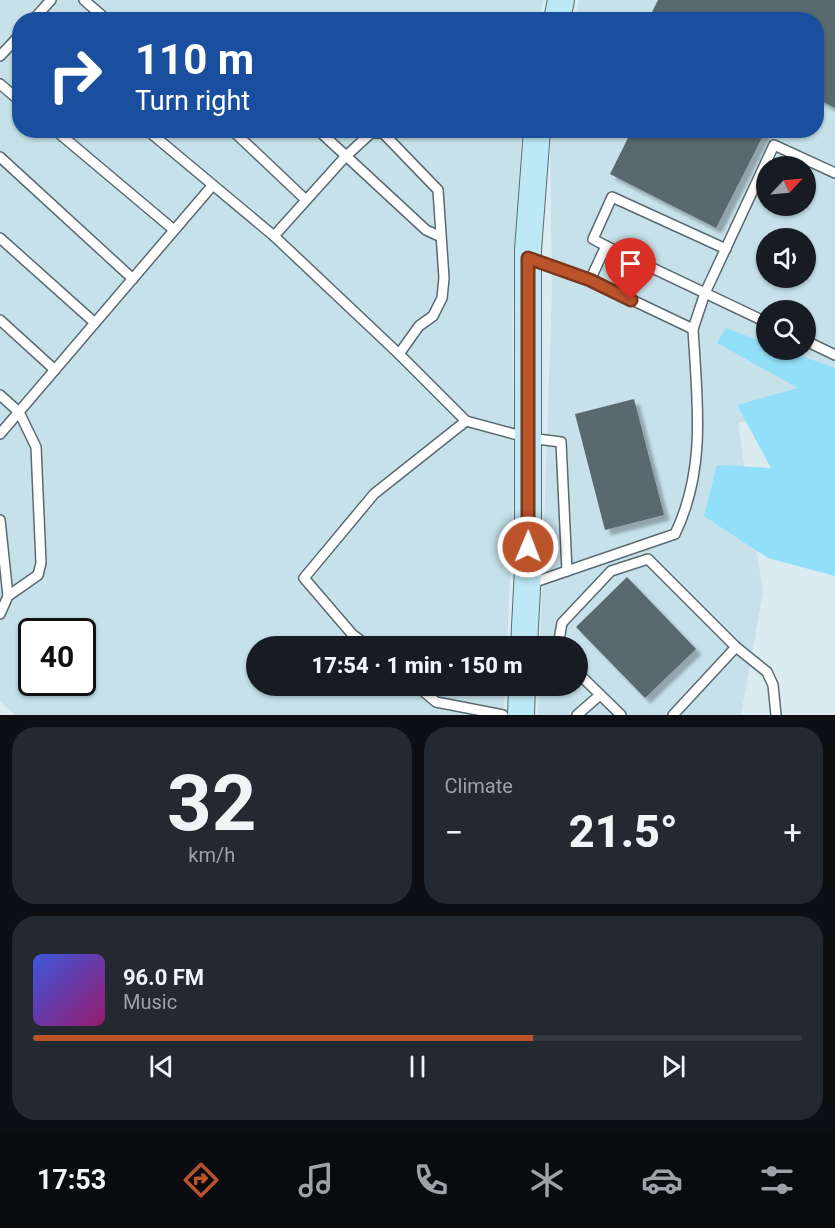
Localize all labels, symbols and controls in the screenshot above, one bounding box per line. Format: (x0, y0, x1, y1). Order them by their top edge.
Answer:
text: 110 m (135, 35, 254, 84)
icon: right (36, 36, 114, 114)
text: Turn right (135, 85, 250, 117)
north arrow (756, 156, 816, 216)
map controls (756, 156, 816, 360)
button: sound (756, 228, 816, 288)
pin (605, 238, 656, 300)
icon: arrive (614, 247, 647, 280)
button: search (756, 300, 816, 360)
position arrow (496, 515, 560, 579)
speed limit sign: 40 (18, 618, 96, 696)
text: 17:54 · 1 min · 150 m (312, 653, 522, 678)
text: 32 (167, 758, 257, 849)
text: Climate (445, 774, 513, 798)
text: 21.5° (569, 805, 678, 858)
text: − (445, 813, 463, 852)
text: + (783, 813, 802, 852)
text: km/h (188, 843, 235, 867)
text: 96.0 FM (123, 965, 204, 990)
text: Music (123, 990, 177, 1014)
icon: previous (145, 1050, 178, 1083)
icon: pause (401, 1050, 434, 1083)
icon: next (657, 1050, 690, 1083)
icon: directions (180, 1159, 222, 1201)
icon: music (295, 1159, 337, 1201)
icon: phone (410, 1159, 452, 1201)
icon: climate (526, 1159, 568, 1201)
icon: car (641, 1159, 683, 1201)
icon: filters (756, 1159, 798, 1201)
text: 17:53 (37, 1164, 106, 1196)

